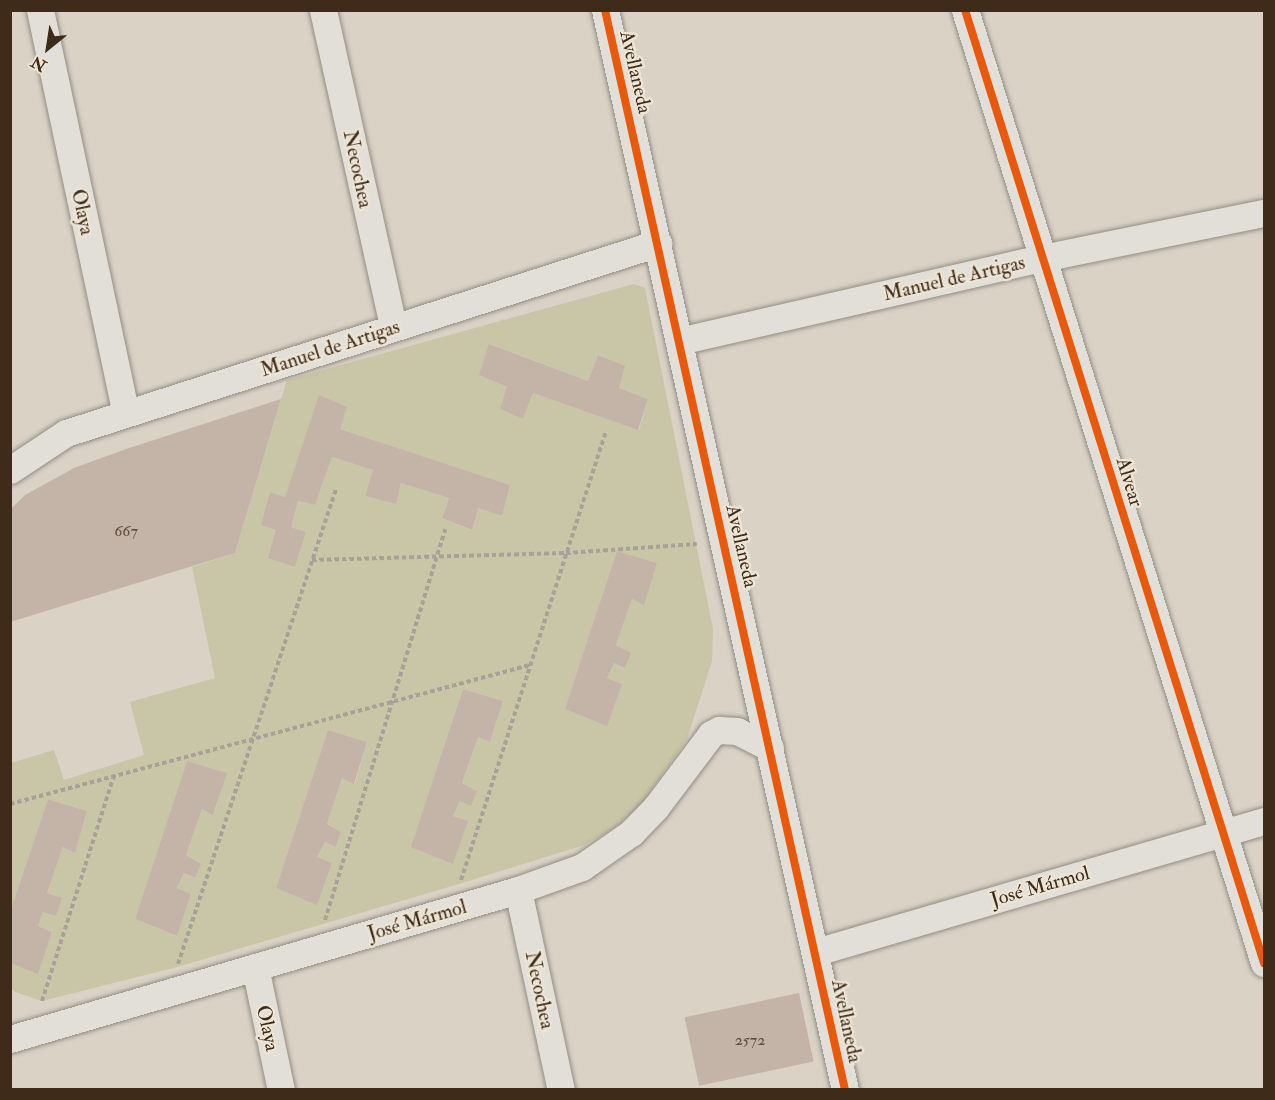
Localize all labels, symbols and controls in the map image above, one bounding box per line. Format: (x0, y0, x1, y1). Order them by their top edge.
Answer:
north arrow (18, 18, 78, 78)
street label: Avellaneda (615, 28, 657, 116)
text: N (28, 51, 50, 76)
street label: Necochea (338, 128, 378, 210)
street label: Olaya (66, 187, 100, 237)
street label: Manuel de Artigas (881, 250, 1027, 306)
street label: Manuel de Artigas (257, 314, 403, 382)
street label: Alvear (1111, 454, 1149, 510)
street label: Avellaneda (721, 502, 763, 590)
house number: 667 (114, 521, 138, 541)
street label: José Mármol (988, 860, 1092, 912)
street label: José Mármol (365, 894, 469, 946)
street label: Necochea (520, 949, 560, 1031)
street label: Avellaneda (827, 977, 867, 1065)
street label: Olaya (251, 1003, 285, 1053)
house number: 2572 (735, 1030, 765, 1050)

